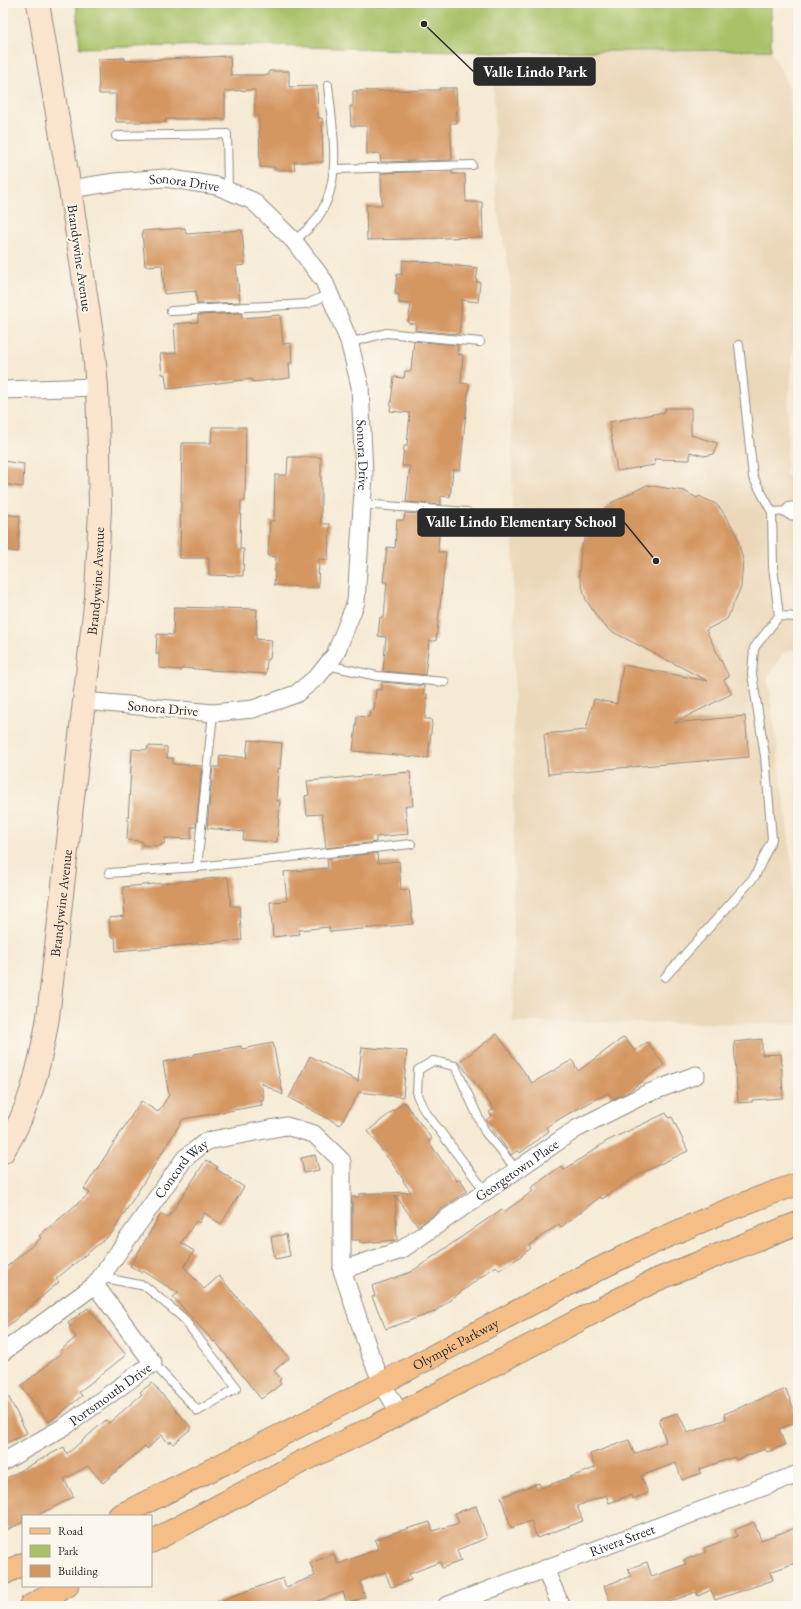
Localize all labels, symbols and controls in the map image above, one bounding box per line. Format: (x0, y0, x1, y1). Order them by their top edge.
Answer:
callout: Valle Lindo Park (474, 58, 595, 85)
text: Valle Lindo Park (483, 62, 588, 81)
street label: Sonora Drive (148, 169, 221, 195)
street label: Brandywine Avenue (64, 203, 96, 313)
street label: Sonora Drive (353, 419, 373, 491)
callout: Valle Lindo Elementary School (418, 509, 624, 536)
text: Valle Lindo Elementary School (426, 512, 617, 531)
street label: Brandywine Avenue (83, 526, 108, 636)
street label: Sonora Drive (127, 696, 200, 720)
street label: Brandywine Avenue (46, 848, 76, 958)
street label: Concord Way (150, 1134, 212, 1202)
street label: Georgetown Place (472, 1135, 562, 1205)
street label: Olympic Parkway (409, 1313, 502, 1374)
street label: Portsmouth Drive (65, 1358, 155, 1430)
legend (22, 1515, 152, 1587)
street label: Rivera Street (587, 1519, 658, 1560)
text: Road (58, 1523, 84, 1539)
text: Park (58, 1543, 79, 1559)
text: Building (58, 1563, 99, 1579)

